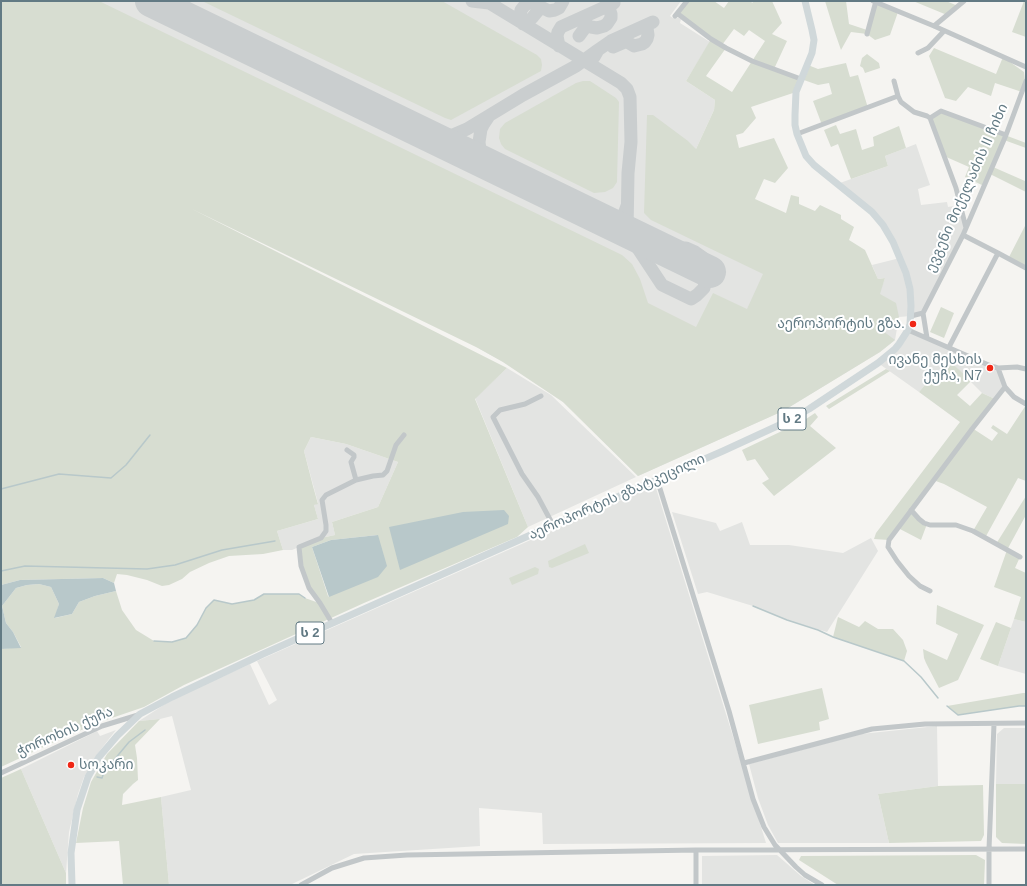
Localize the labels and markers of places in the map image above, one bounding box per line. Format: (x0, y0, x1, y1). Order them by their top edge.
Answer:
place label: აეროპორტის გზა. (777, 316, 905, 332)
marker: აეროპორტის გზა. (908, 319, 918, 329)
place label: ივანე მესხის ქუჩა, N7 (888, 352, 982, 384)
marker: ივანე მესხის ქუჩა, N7 (985, 363, 995, 373)
place label: სოკარი (79, 757, 134, 773)
marker: სოკარი (66, 760, 76, 770)

